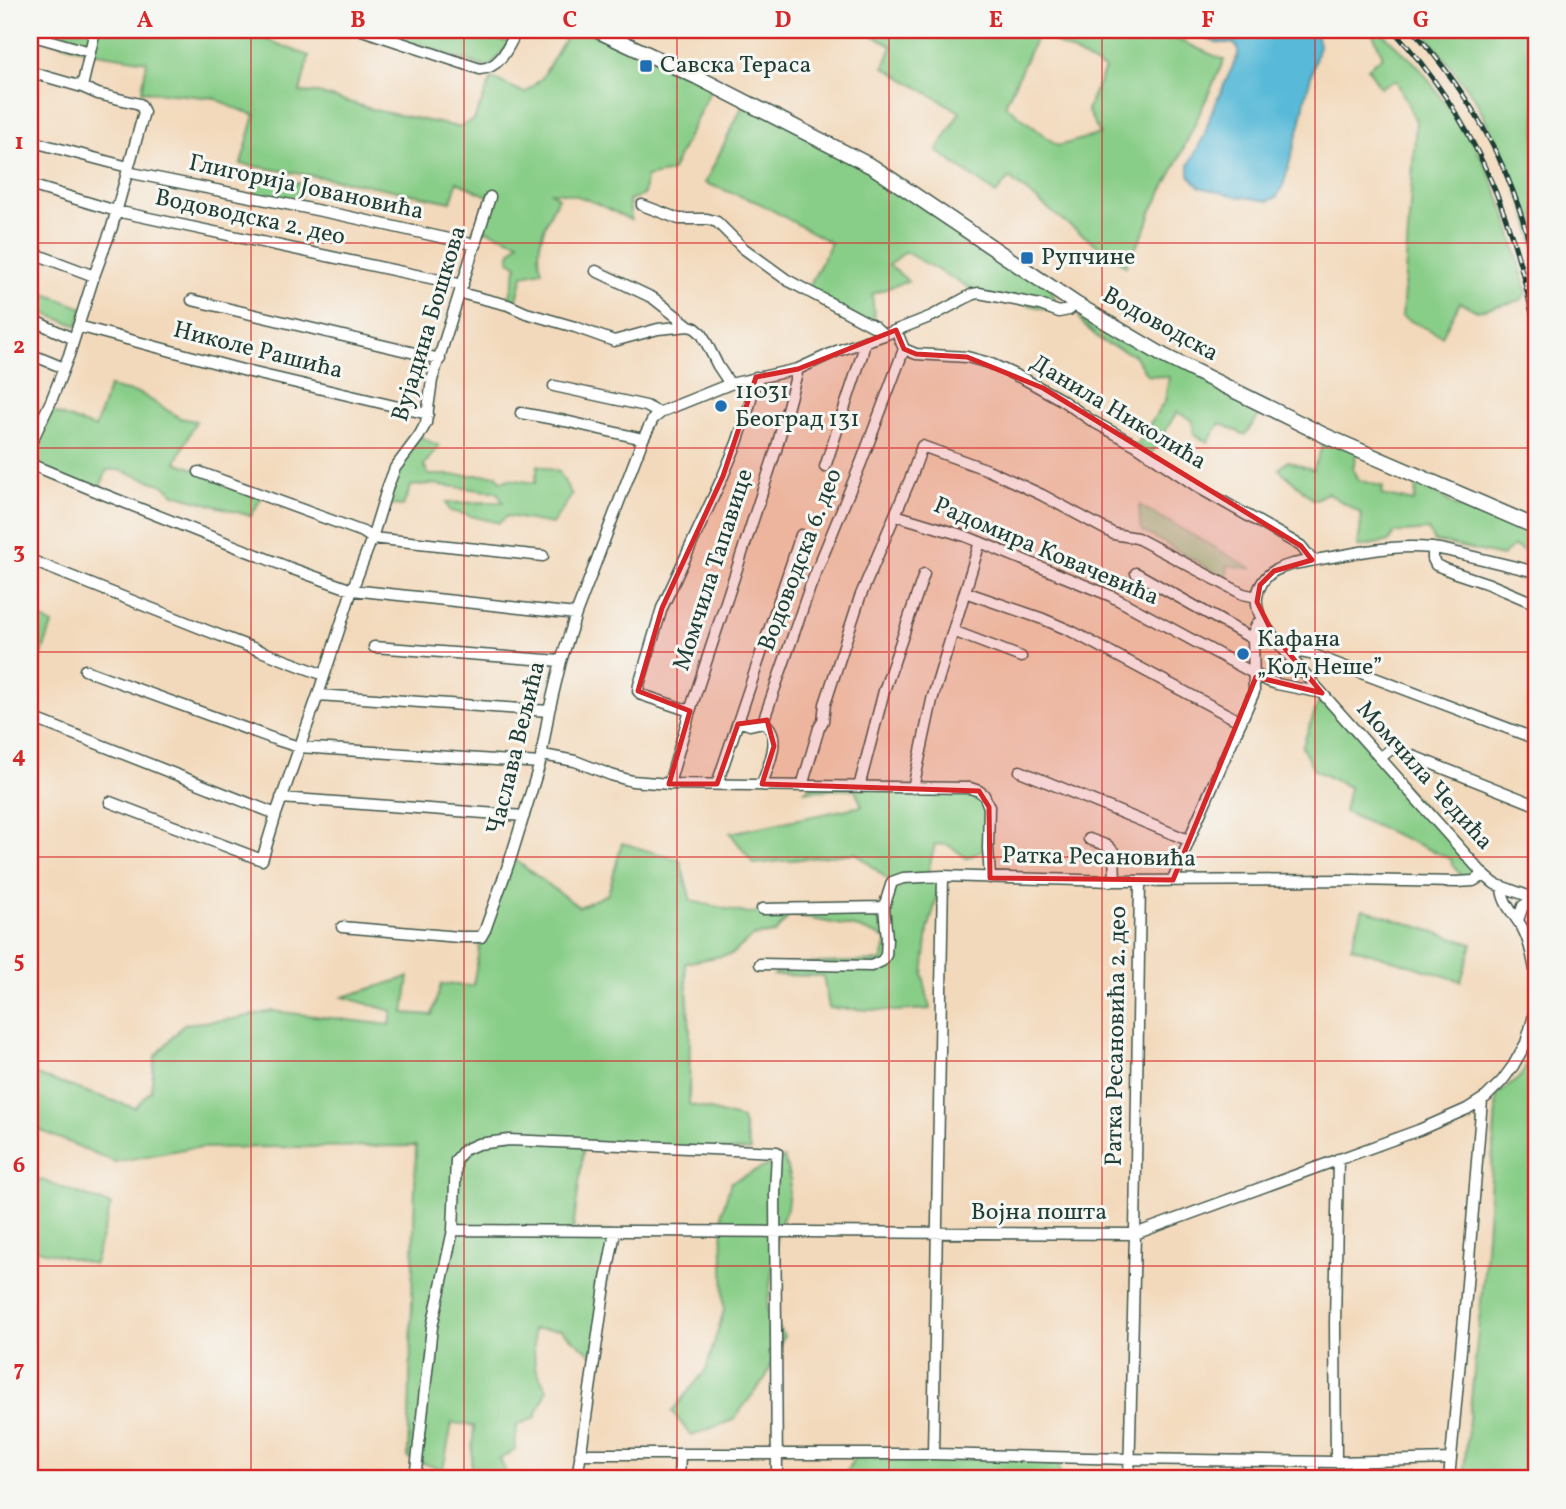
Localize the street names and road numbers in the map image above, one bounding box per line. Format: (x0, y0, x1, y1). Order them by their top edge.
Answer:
street label: Глигорија Јовановића (185, 146, 427, 230)
street label: Водоводска 2. део (152, 181, 348, 255)
street label: Вујадина Бошкова (384, 222, 476, 426)
street label: Водоводска (1096, 279, 1224, 371)
street label: Николе Рашића (170, 313, 346, 389)
street label: Данила Николића (1023, 347, 1213, 479)
street label: Водоводска 6. део (751, 464, 851, 656)
street label: Момчила Тапавице (665, 465, 763, 675)
street label: Радомира Ковачевића (928, 489, 1164, 615)
street label: Часлава Вељића (479, 658, 555, 838)
street label: Момчила Чедића (1348, 694, 1500, 858)
street label: Ратка Ресановића (1002, 839, 1196, 877)
street label: Ратка Ресановића 2. део (1098, 906, 1136, 1166)
street label: Војна пошта (971, 1196, 1107, 1230)

